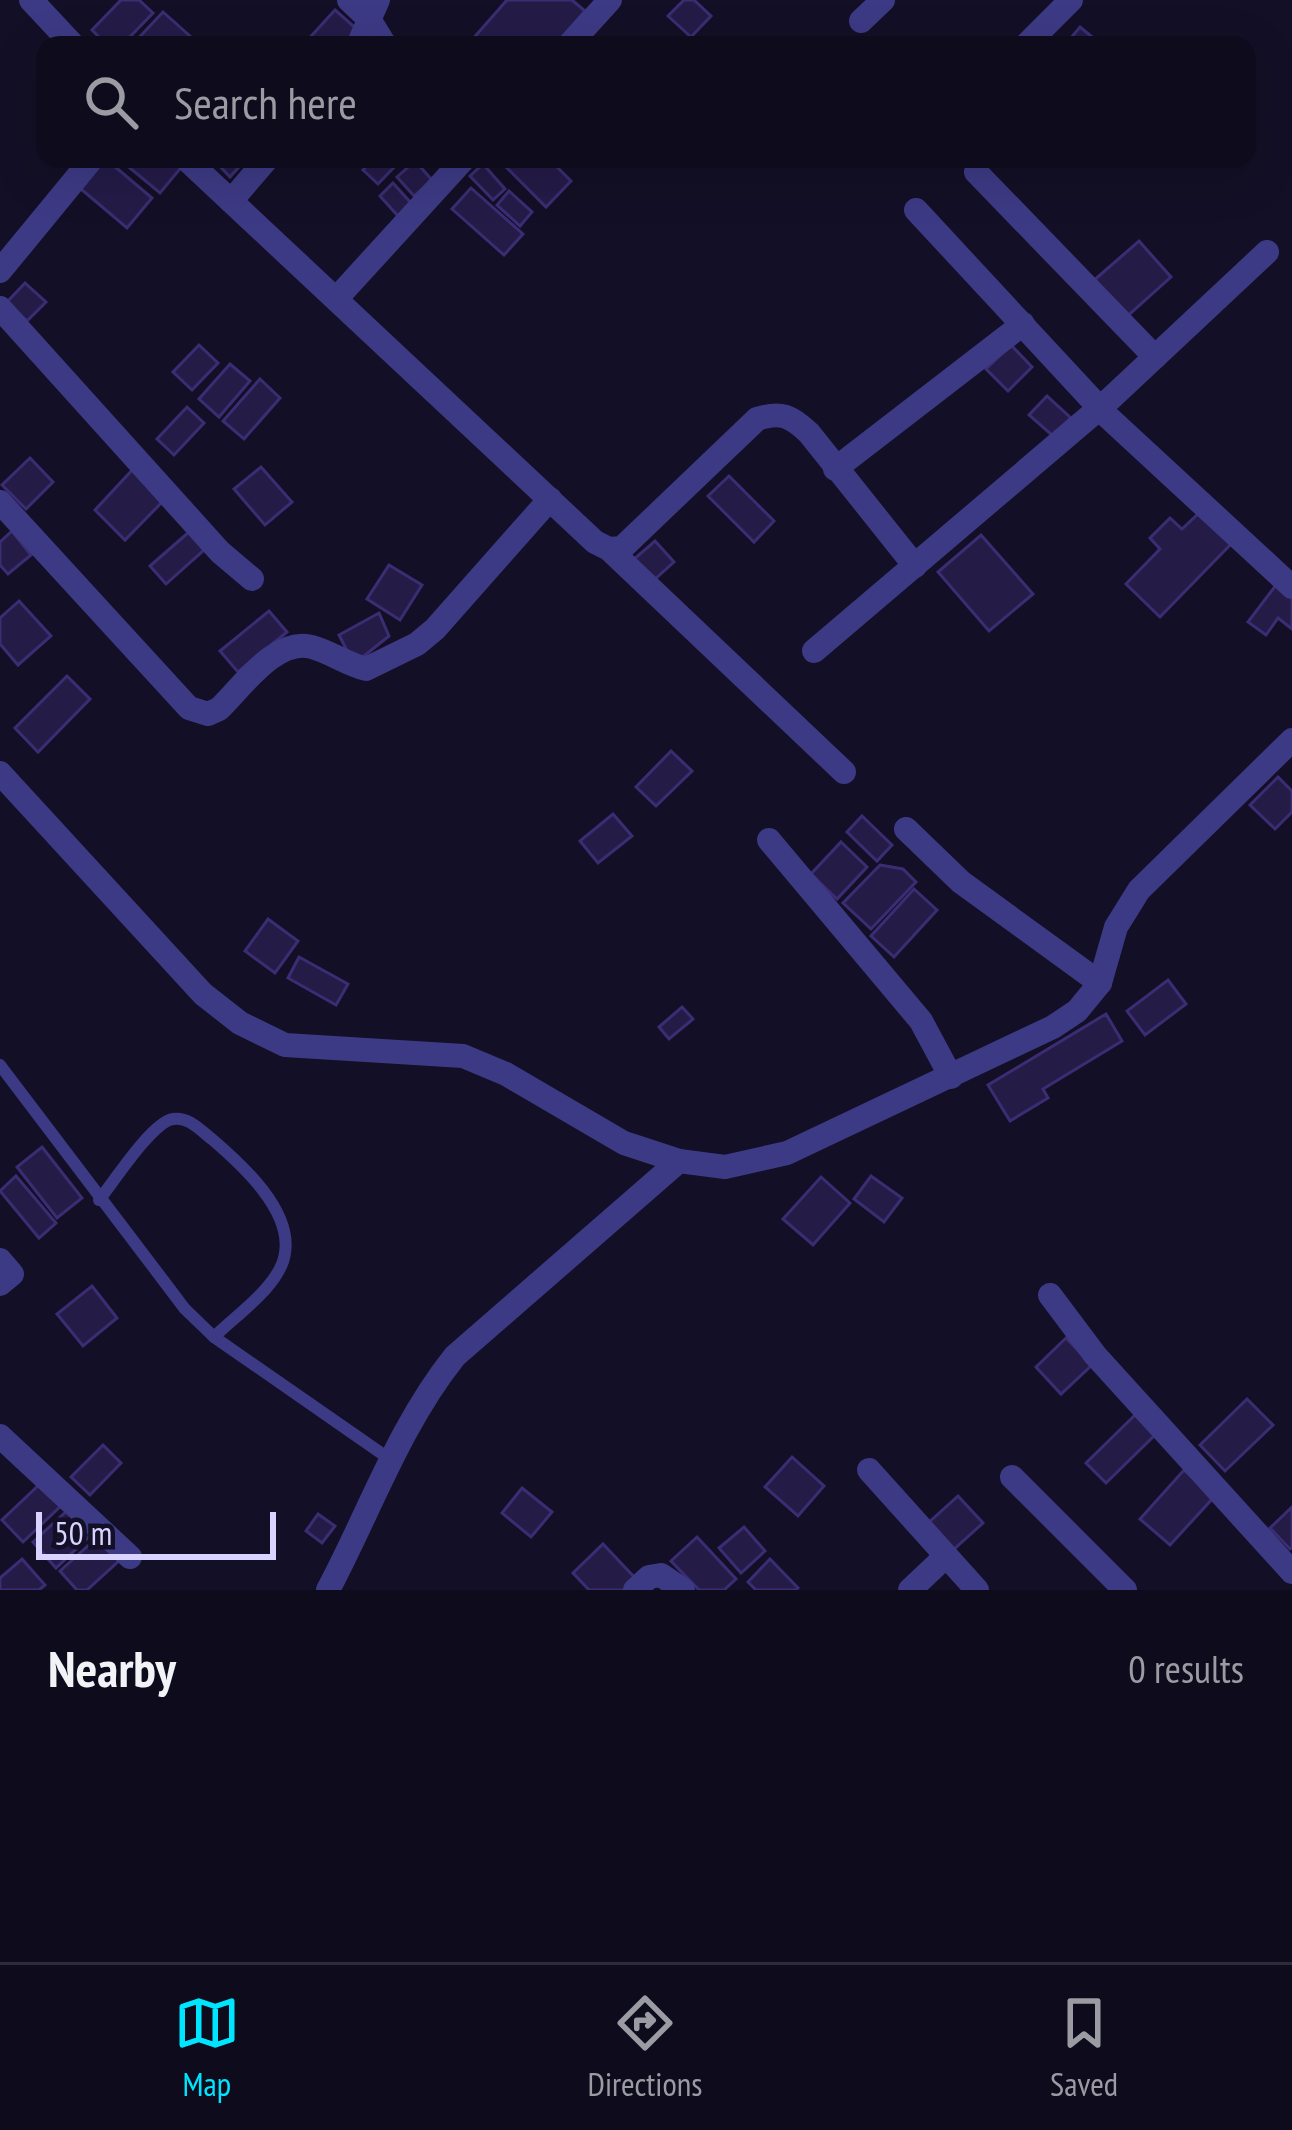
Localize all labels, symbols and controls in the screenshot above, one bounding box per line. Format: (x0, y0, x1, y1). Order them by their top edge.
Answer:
search box (36, 36, 1256, 168)
icon: search (78, 69, 144, 135)
text: Search here (174, 73, 357, 131)
scale bar (36, 1506, 276, 1559)
text: 50 m (54, 1511, 112, 1554)
text: Nearby (48, 1635, 176, 1701)
text: 0 results (1128, 1643, 1244, 1694)
tab: Map (174, 1990, 240, 2105)
tab: Directions (588, 1990, 702, 2105)
tab: Saved (1050, 1990, 1118, 2105)

